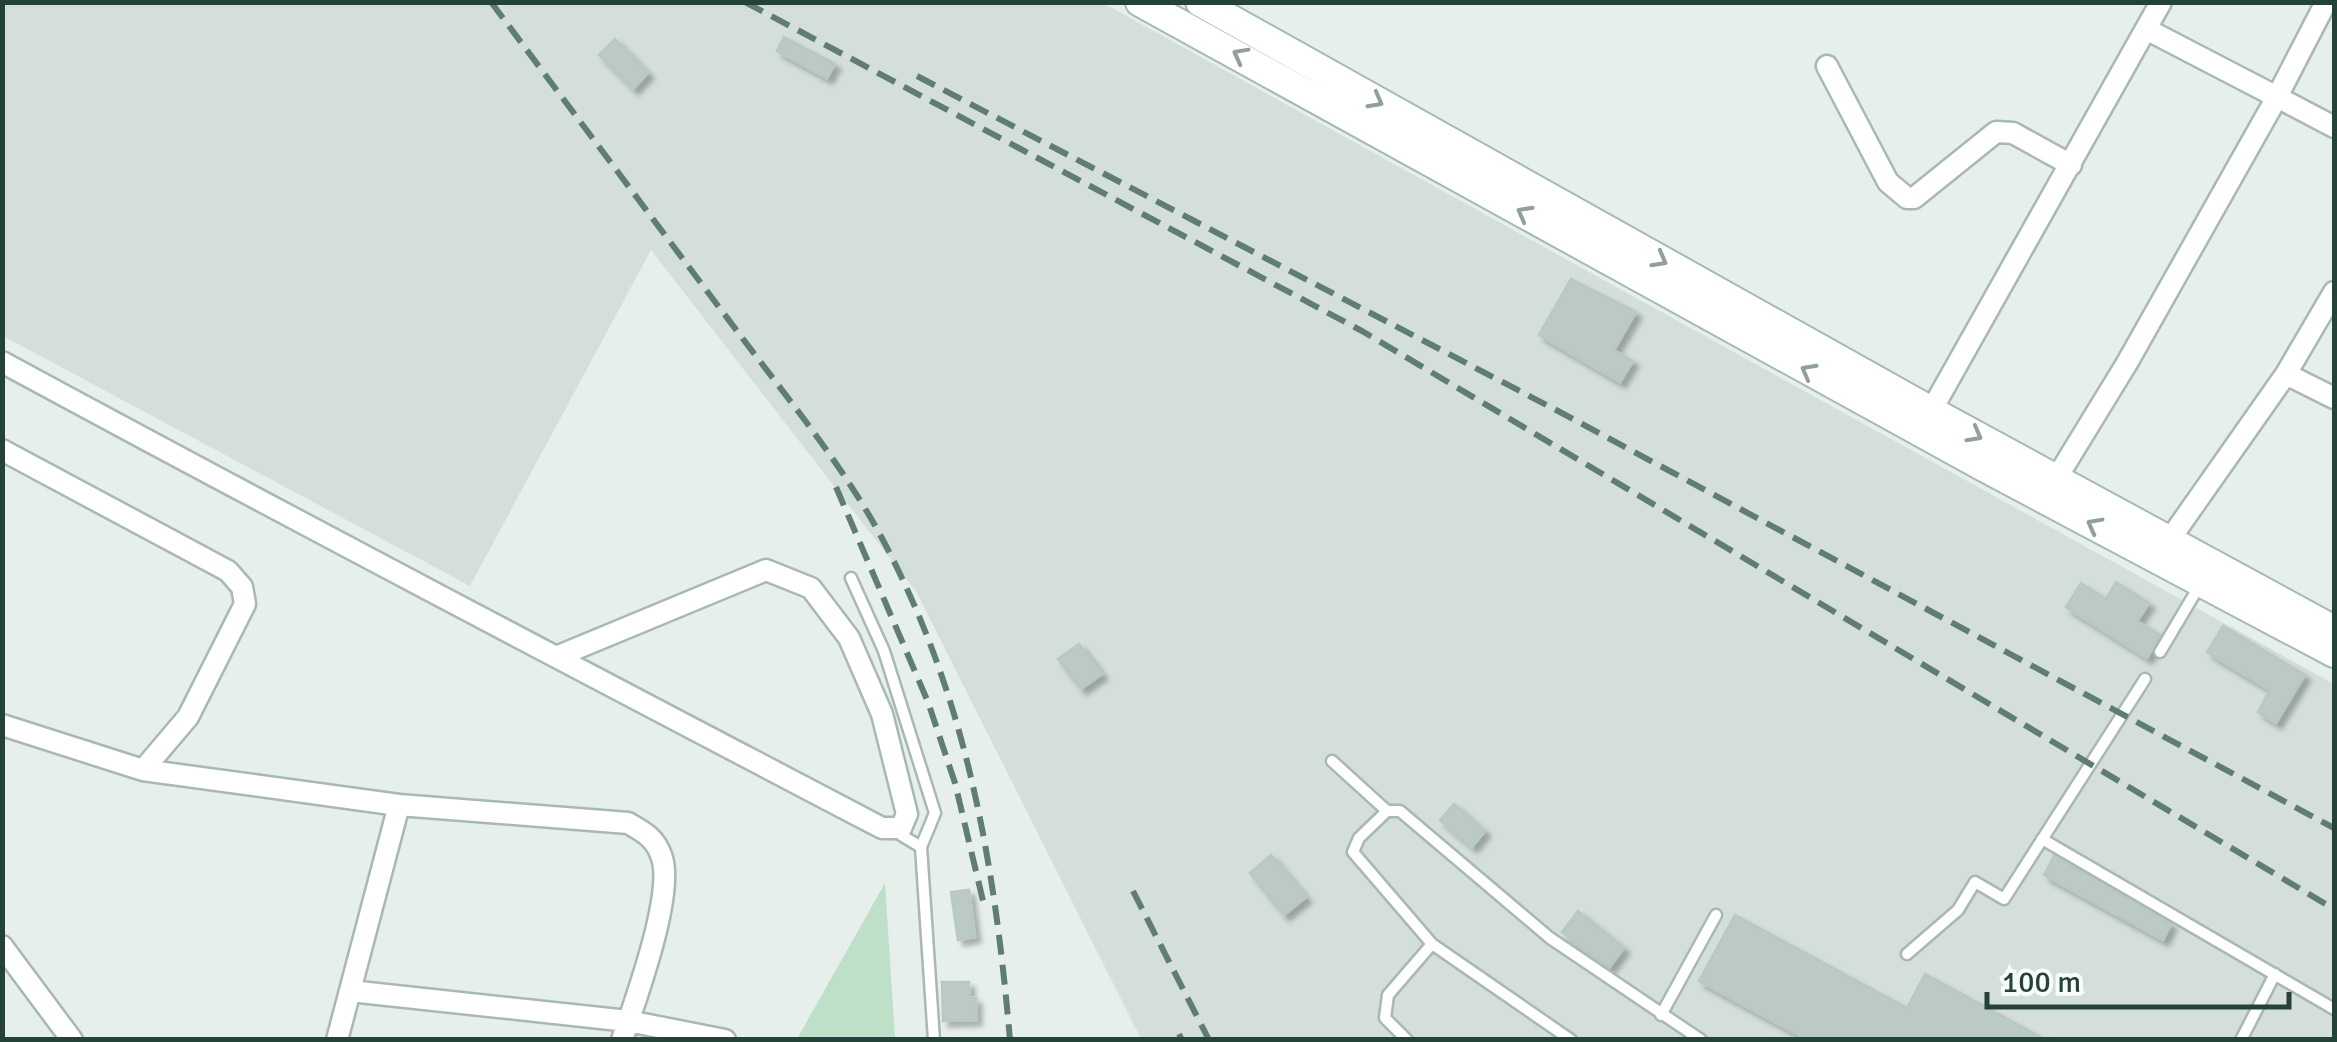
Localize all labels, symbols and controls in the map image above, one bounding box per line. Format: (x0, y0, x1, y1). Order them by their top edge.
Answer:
one-way arrow (1232, 48, 1250, 67)
one-way arrow (1366, 89, 1384, 109)
one-way arrow (1517, 206, 1535, 225)
one-way arrow (1649, 247, 1667, 267)
one-way arrow (1801, 363, 1819, 383)
one-way arrow (1964, 423, 1982, 442)
one-way arrow (2086, 518, 2104, 538)
scale bar (1987, 947, 2290, 1009)
text: 100 m (2002, 964, 2081, 1001)

